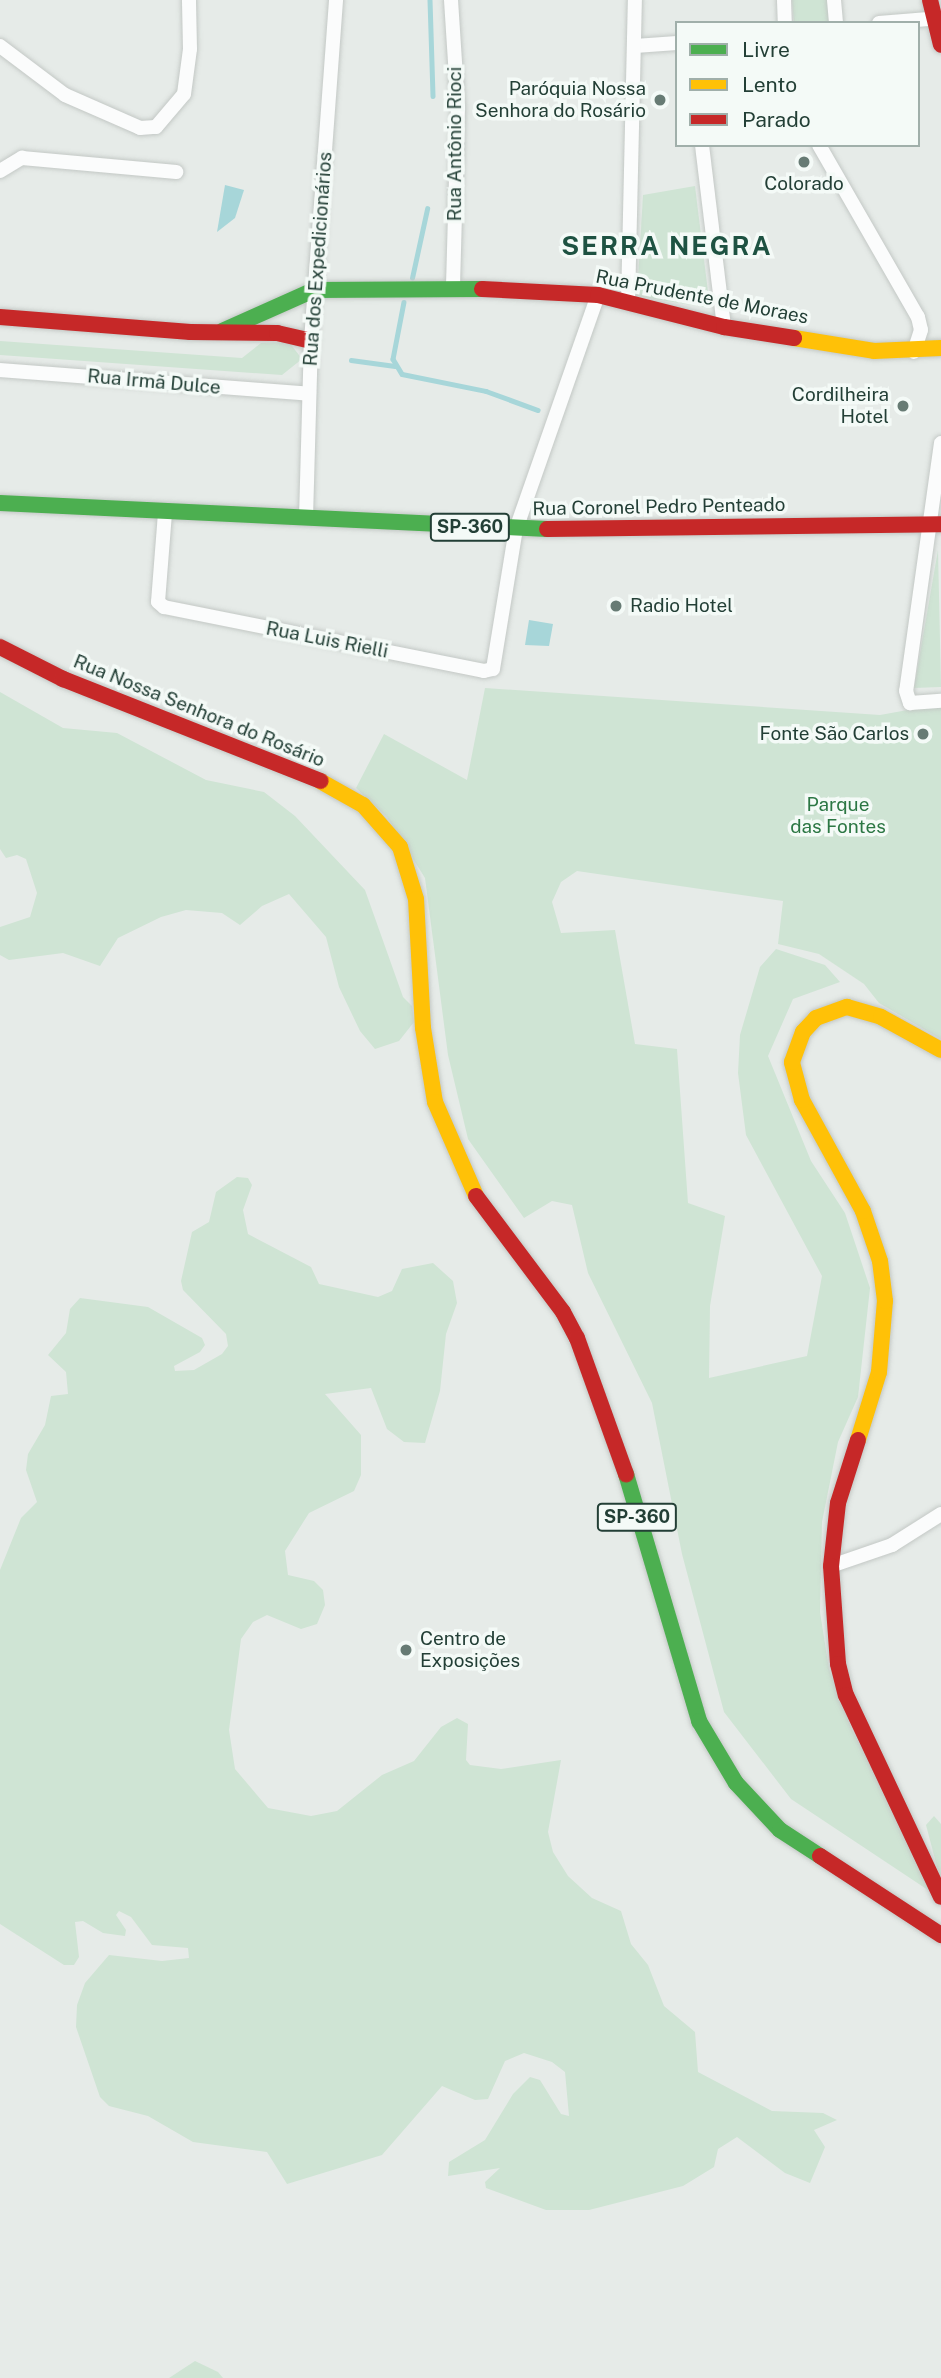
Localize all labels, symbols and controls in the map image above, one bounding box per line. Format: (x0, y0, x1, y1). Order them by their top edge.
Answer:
legend (675, 21, 920, 147)
text: Livre (742, 37, 790, 62)
street label: Rua Antônio Rioci (444, 67, 466, 221)
text: Lento (742, 72, 797, 97)
place label: Paróquia Nossa Senhora do Rosário (475, 78, 646, 122)
marker: Paróquia Nossa Senhora do Rosário (652, 92, 668, 108)
text: Parado (742, 107, 811, 132)
street label: Rua dos Expedicionários (299, 151, 337, 367)
marker: Colorado (796, 154, 812, 170)
place label: Colorado (764, 173, 844, 195)
district label: SERRA NEGRA (563, 230, 771, 262)
street label: Rua Prudente de Moraes (594, 265, 810, 329)
street label: Rua Irmã Dulce (86, 365, 222, 399)
place label: Cordilheira Hotel (792, 384, 889, 428)
marker: Cordilheira Hotel (895, 398, 911, 414)
street label: Rua Coronel Pedro Penteado (532, 493, 786, 521)
road number: SP-360 (430, 512, 510, 542)
place label: Radio Hotel (630, 595, 733, 617)
marker: Radio Hotel (608, 598, 624, 614)
street label: Rua Luis Rielli (264, 617, 390, 663)
street label: Rua Nossa Senhora do Rosário (70, 650, 328, 772)
place label: Fonte São Carlos (759, 723, 909, 745)
marker: Fonte São Carlos (915, 726, 931, 742)
park label: Parque das Fontes (790, 794, 886, 838)
road number: SP-360 (597, 1502, 677, 1532)
place label: Centro de Exposições (420, 1628, 520, 1672)
marker: Centro de Exposições (398, 1642, 414, 1658)

